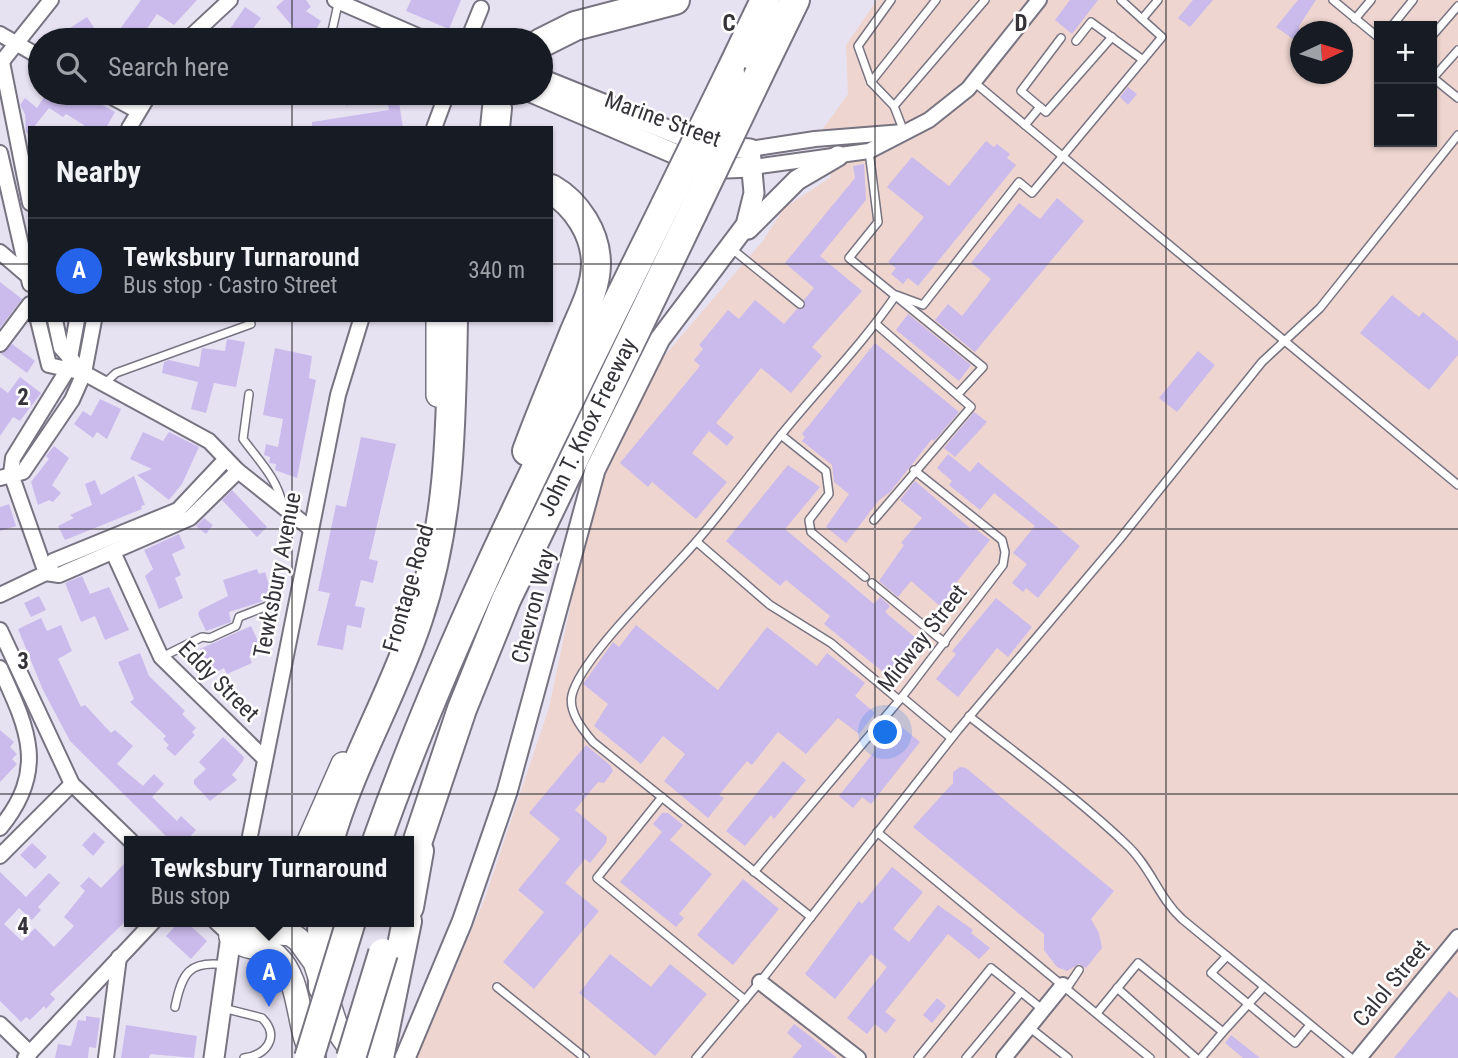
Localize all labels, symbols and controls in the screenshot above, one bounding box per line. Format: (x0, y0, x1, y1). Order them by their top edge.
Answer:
text: C (722, 10, 736, 37)
text: D (1015, 10, 1028, 37)
north arrow (1290, 21, 1353, 84)
map controls (1374, 21, 1437, 147)
button: + (1374, 21, 1437, 84)
search box (28, 28, 553, 105)
icon: search (52, 48, 90, 86)
text: Search here (108, 52, 229, 82)
button: − (1374, 84, 1437, 147)
street label: Marine Street (601, 86, 725, 153)
text: Nearby (56, 154, 141, 189)
text: Tewksbury Turnaround (123, 242, 360, 272)
text: A (72, 257, 86, 284)
text: 340 m (468, 257, 525, 284)
text: Bus stop · Castro Street (123, 272, 337, 299)
street label: John T. Knox Freeway (533, 333, 643, 521)
text: 2 (17, 384, 29, 411)
street label: Tewksbury Avenue (248, 490, 307, 660)
street label: Frontage Road (377, 521, 440, 655)
street label: Chevron Way (506, 546, 561, 666)
street label: Midway Street (872, 579, 973, 697)
street label: Eddy Street (173, 635, 265, 727)
text: 3 (17, 648, 29, 675)
your location (868, 715, 902, 749)
popup (124, 836, 414, 927)
text: Tewksbury Turnaround (151, 853, 387, 883)
text: Bus stop (151, 883, 230, 910)
text: 4 (17, 913, 29, 940)
street label: Calol Street (1347, 934, 1436, 1032)
pin: A (246, 949, 292, 1007)

